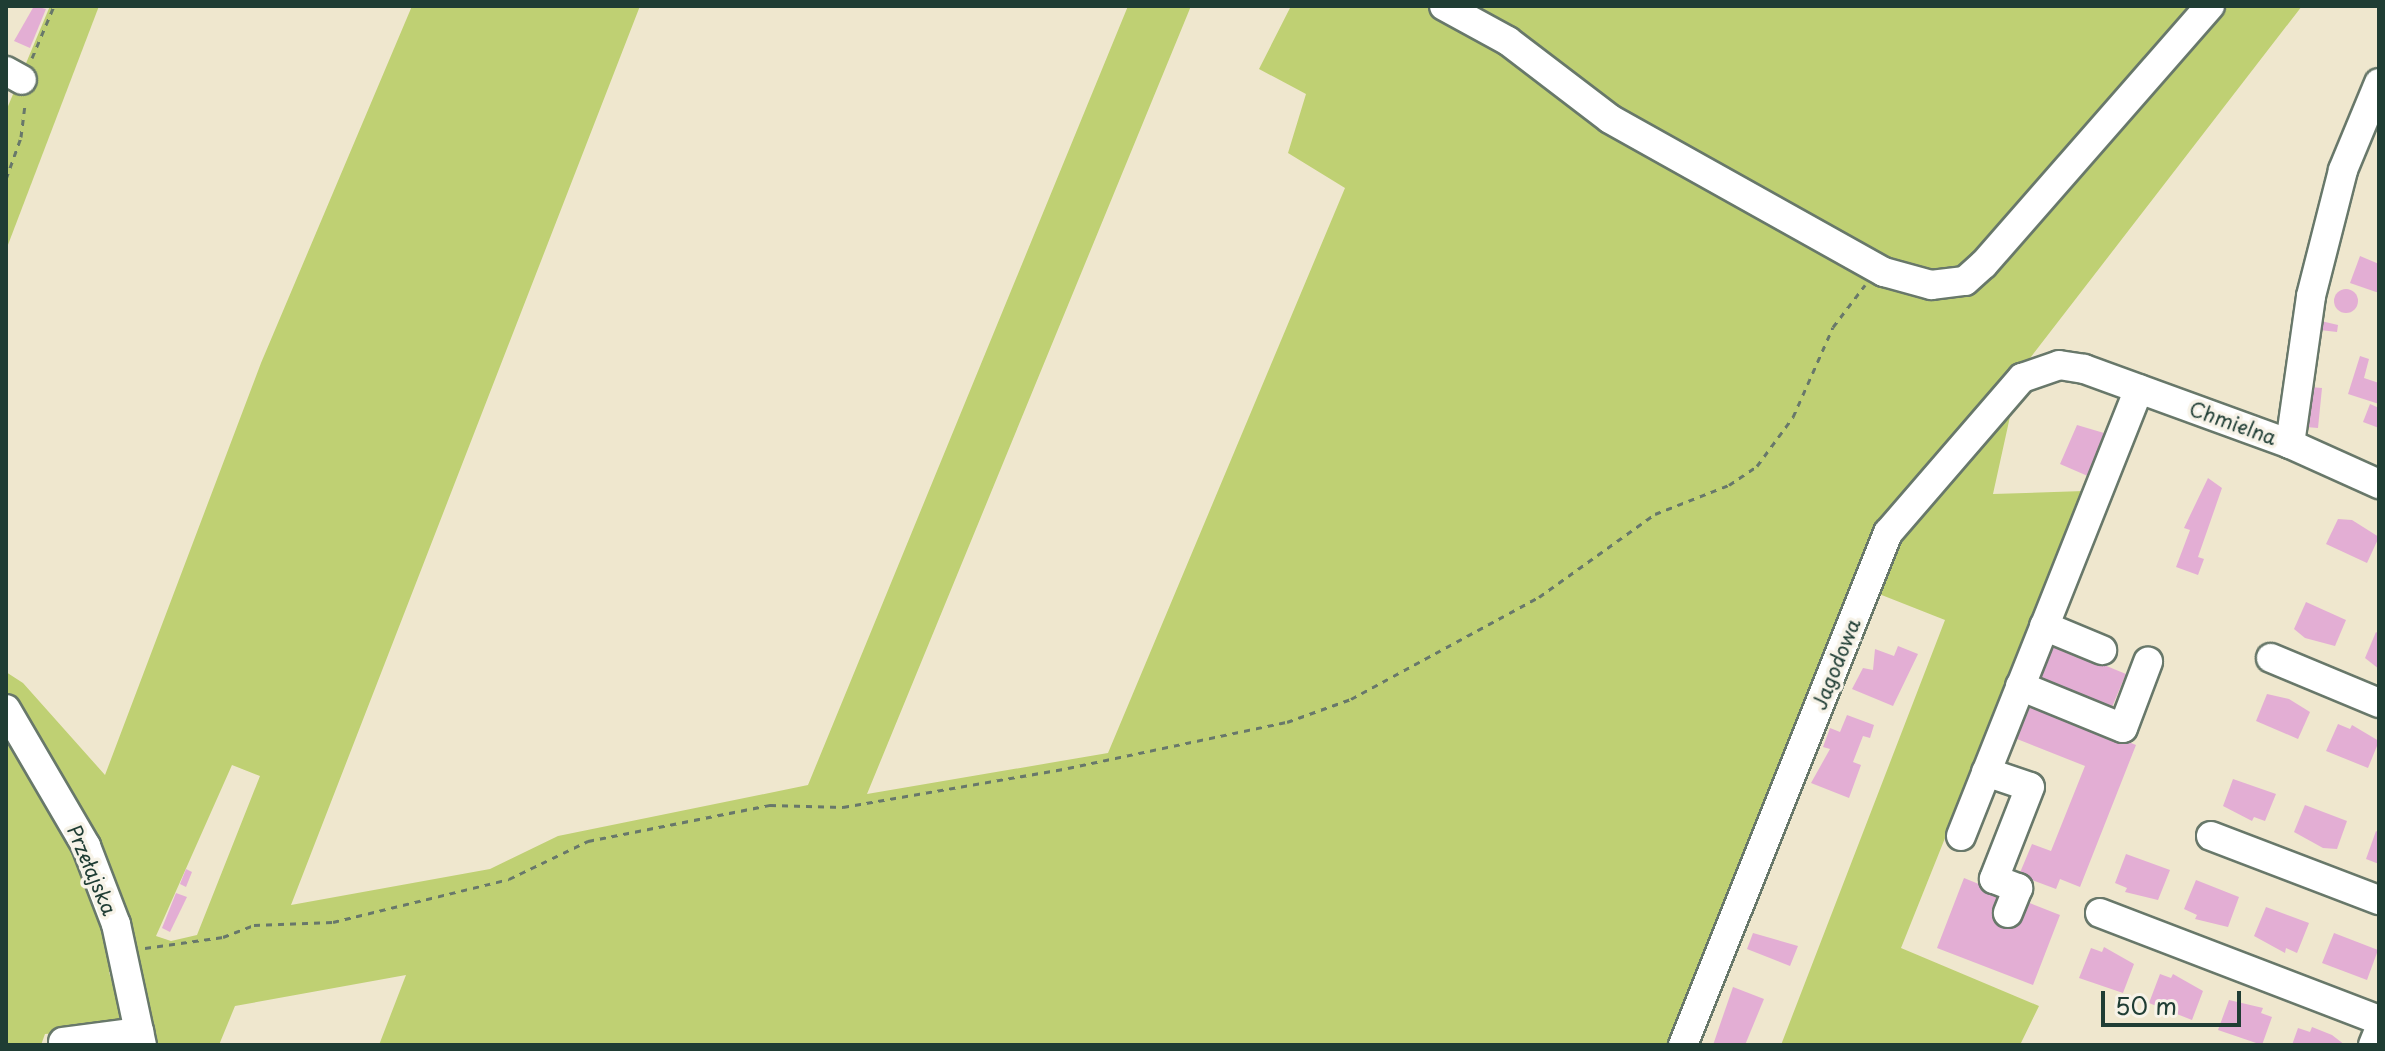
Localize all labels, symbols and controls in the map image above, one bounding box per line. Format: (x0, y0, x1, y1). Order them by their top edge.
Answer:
street label: Chmielna (2186, 396, 2280, 450)
street label: Jagodowa (1807, 615, 1865, 713)
street label: Przełajska (62, 821, 122, 919)
scale bar (2105, 975, 2245, 1025)
text: 50 m (2115, 987, 2177, 1023)

